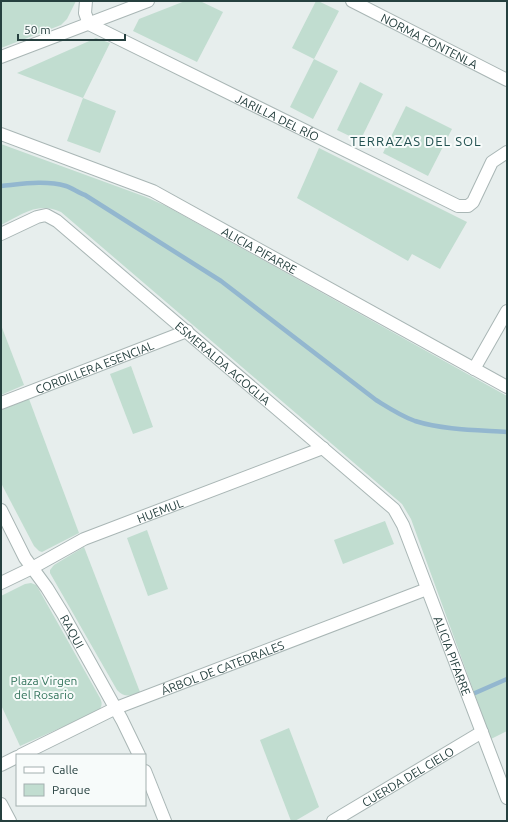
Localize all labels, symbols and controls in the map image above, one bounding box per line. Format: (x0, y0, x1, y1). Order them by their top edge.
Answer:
street label: NORMA FONTENLA (379, 10, 480, 71)
scale bar (18, 16, 125, 42)
text: 50 m (24, 23, 51, 36)
street label: JARILLA DEL RÍO (234, 91, 321, 143)
district label: TERRAZAS DEL SOL (350, 134, 482, 148)
street label: ALICIA PIFARRE (220, 224, 299, 276)
street label: ESMERALDA AGOGLIA (173, 319, 273, 407)
street label: CORDILLERA ESENCIAL (33, 338, 155, 396)
street label: HUEMUL (135, 496, 184, 525)
street label: RAQUI (58, 612, 87, 650)
street label: ALICIA PIFARRE (432, 614, 474, 697)
street label: ÁRBOL DE CATEDRALES (159, 638, 286, 697)
park label: Plaza Virgen del Rosario (11, 674, 77, 701)
street label: CUERDA DEL CIELO (359, 744, 456, 809)
legend (16, 754, 146, 806)
text: Calle (52, 763, 78, 776)
text: Parque (52, 783, 90, 796)

